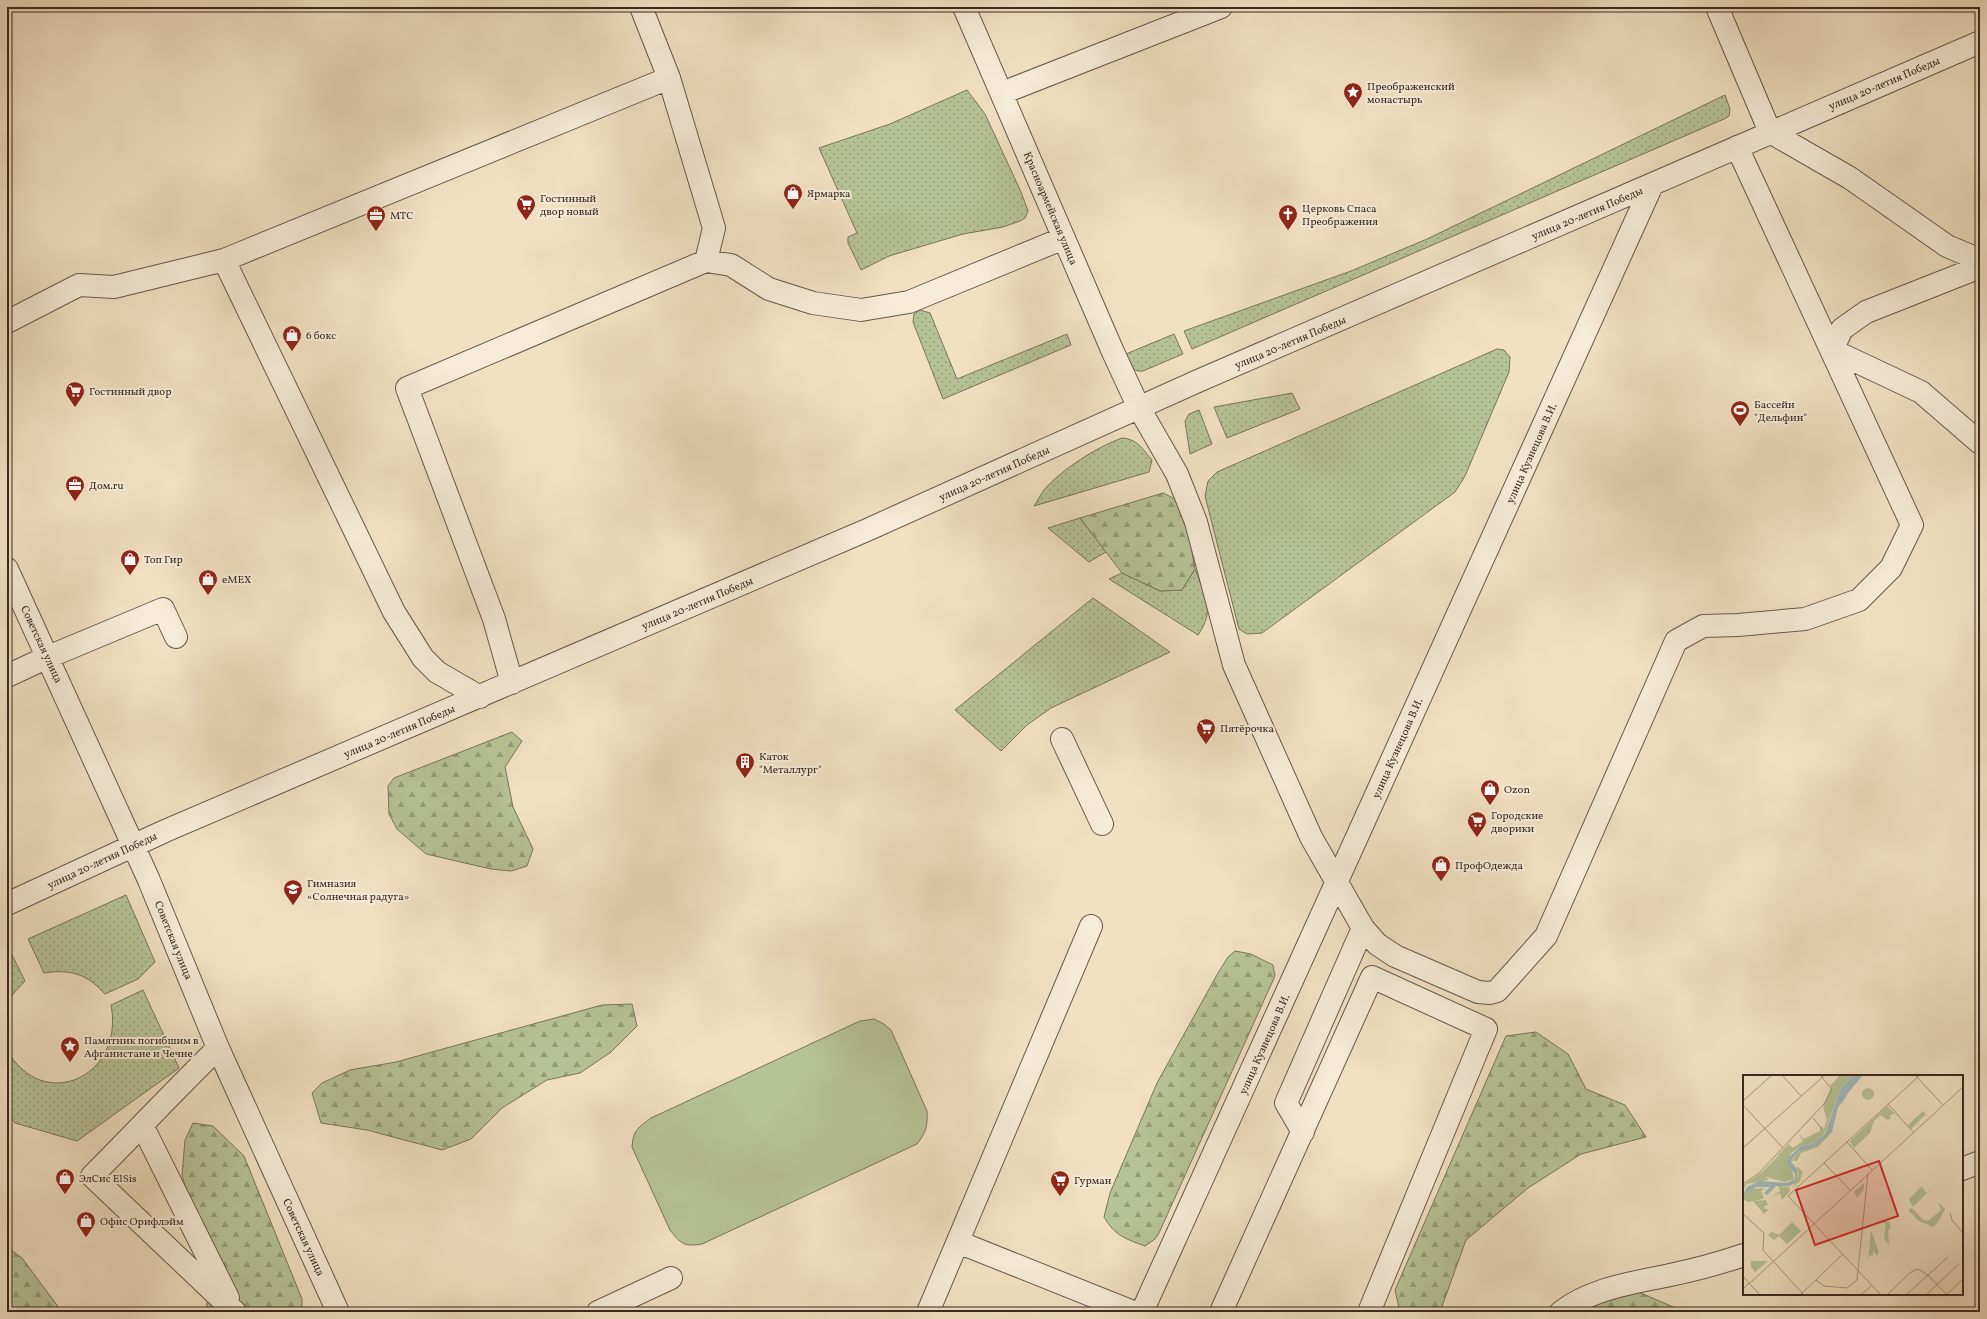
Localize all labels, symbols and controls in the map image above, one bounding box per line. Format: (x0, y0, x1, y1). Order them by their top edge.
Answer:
street label: улица 20-летия Победы (1827, 54, 1943, 115)
place label: Преображенский монастырь (1367, 80, 1455, 108)
place icon: Преображенский монастырь (1342, 81, 1364, 109)
street label: Красноармейская улица (1019, 150, 1081, 268)
shop icon: Ярмарка (782, 182, 804, 210)
street label: улица 20-летия Победы (1530, 184, 1646, 245)
place label: Ярмарка (807, 187, 851, 202)
place label: Гостинный двор новый (540, 192, 599, 220)
supermarket icon: Гостинный двор новый (515, 193, 537, 221)
place label: Церковь Спаса Преображения (1302, 202, 1378, 230)
church icon: Церковь Спаса Преображения (1277, 203, 1299, 231)
office icon: МТС (365, 204, 387, 232)
place label: МТС (390, 209, 413, 224)
street label: улица 20-летия Победы (1233, 313, 1349, 374)
shop icon: 6 бокс (281, 324, 303, 352)
place label: 6 бокс (306, 329, 336, 344)
supermarket icon: Гостинный двор (64, 380, 86, 408)
place label: Гостинный двор (89, 385, 171, 400)
place label: Бассейн "Дельфин" (1754, 398, 1807, 426)
sports icon: Бассейн "Дельфин" (1729, 399, 1751, 427)
street label: улица Кузнецова В.И. (1503, 401, 1561, 506)
street label: улица 20-летия Победы (937, 443, 1053, 506)
office icon: Дом.ru (64, 474, 86, 502)
place label: Дом.ru (89, 479, 124, 494)
shop icon: Топ Гир (119, 548, 141, 576)
place label: Топ Гир (144, 553, 183, 568)
shop icon: eMEX (197, 568, 219, 596)
place label: eMEX (222, 573, 251, 588)
street label: улица 20-летия Победы (640, 574, 756, 635)
street label: Советская улица (16, 604, 65, 686)
street label: улица Кузнецова В.И. (1369, 696, 1427, 801)
street label: улица 20-летия Победы (342, 702, 458, 763)
supermarket icon: Пятёрочка (1195, 717, 1217, 745)
place label: Пятёрочка (1220, 722, 1274, 737)
place label: Каток "Металлург" (759, 750, 822, 778)
building icon: Каток "Металлург" (734, 751, 756, 779)
shop icon: Ozon (1479, 778, 1501, 806)
place label: Ozon (1504, 783, 1530, 798)
place label: Городские дворики (1491, 809, 1543, 837)
supermarket icon: Городские дворики (1466, 810, 1488, 838)
street label: улица 20-летия Победы (45, 829, 160, 893)
shop icon: ПрофОдежда (1430, 854, 1452, 882)
place label: ПрофОдежда (1455, 859, 1523, 874)
place label: Гимназия «Солнечная радуга» (307, 877, 410, 905)
school or university icon: Гимназия «Солнечная радуга» (282, 878, 304, 906)
street label: Советская улица (150, 899, 195, 983)
street label: улица Кузнецова В.И. (1236, 992, 1294, 1097)
place label: Памятник погибшим в Афганистане и Чечне (84, 1034, 199, 1062)
place icon: Памятник погибшим в Афганистане и Чечне (59, 1035, 81, 1063)
inset map (1743, 1075, 1963, 1295)
shop icon: ЭлСис ElSis (54, 1167, 76, 1195)
supermarket icon: Гурман (1049, 1169, 1071, 1197)
place label: ЭлСис ElSis (79, 1172, 137, 1187)
place label: Гурман (1074, 1174, 1112, 1189)
street label: Советская улица (278, 1197, 327, 1279)
shop icon: Офис Орифлэйм (75, 1210, 97, 1238)
place label: Офис Орифлэйм (100, 1215, 184, 1230)

